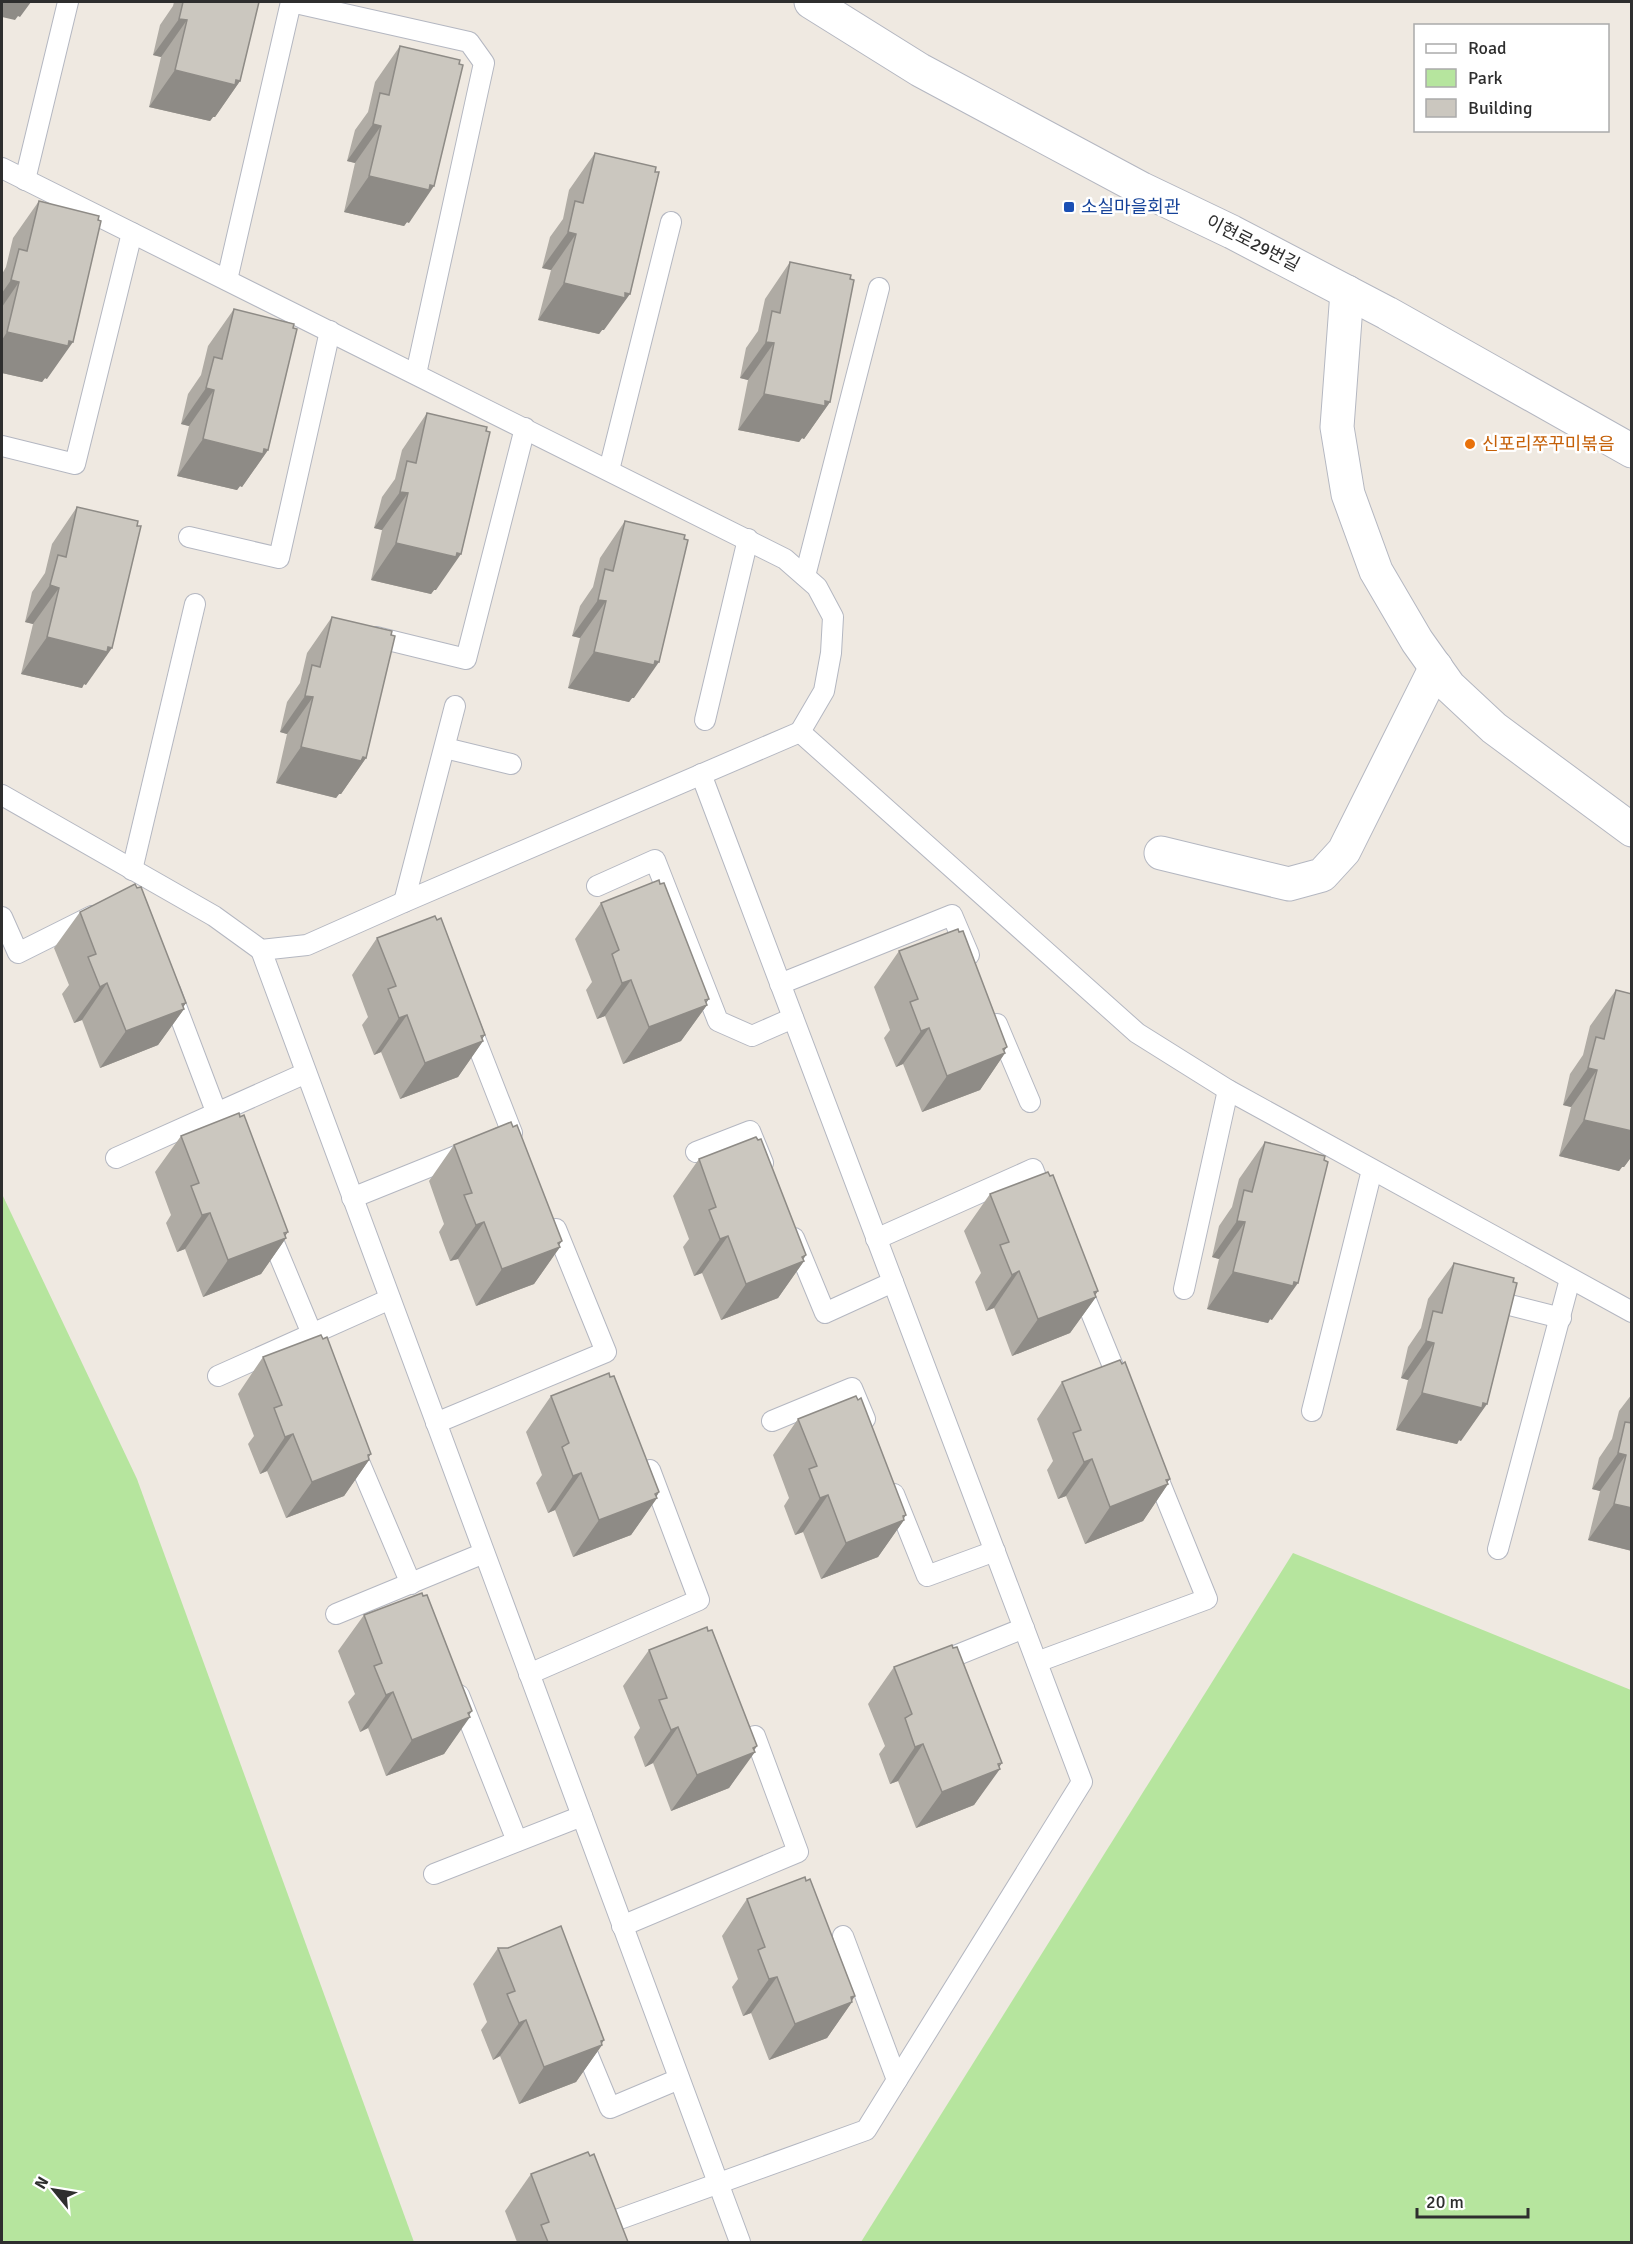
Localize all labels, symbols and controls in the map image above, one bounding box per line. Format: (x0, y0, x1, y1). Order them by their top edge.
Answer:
legend (1414, 24, 1609, 132)
text: Road (1468, 37, 1507, 59)
text: Park (1468, 67, 1503, 89)
text: Building (1468, 97, 1532, 119)
place label: 소실마을회관 (1081, 196, 1181, 218)
marker: 소실마을회관 (1062, 200, 1076, 214)
street label: 이현로29번길 (1202, 210, 1304, 276)
place label: 신포리쭈꾸미볶음 (1482, 433, 1614, 455)
marker: 신포리쭈꾸미볶음 (1463, 437, 1477, 451)
north arrow (24, 2160, 84, 2220)
text: N (30, 2173, 53, 2193)
scale bar (1417, 2181, 1528, 2219)
text: 20 m (1426, 2191, 1464, 2213)

